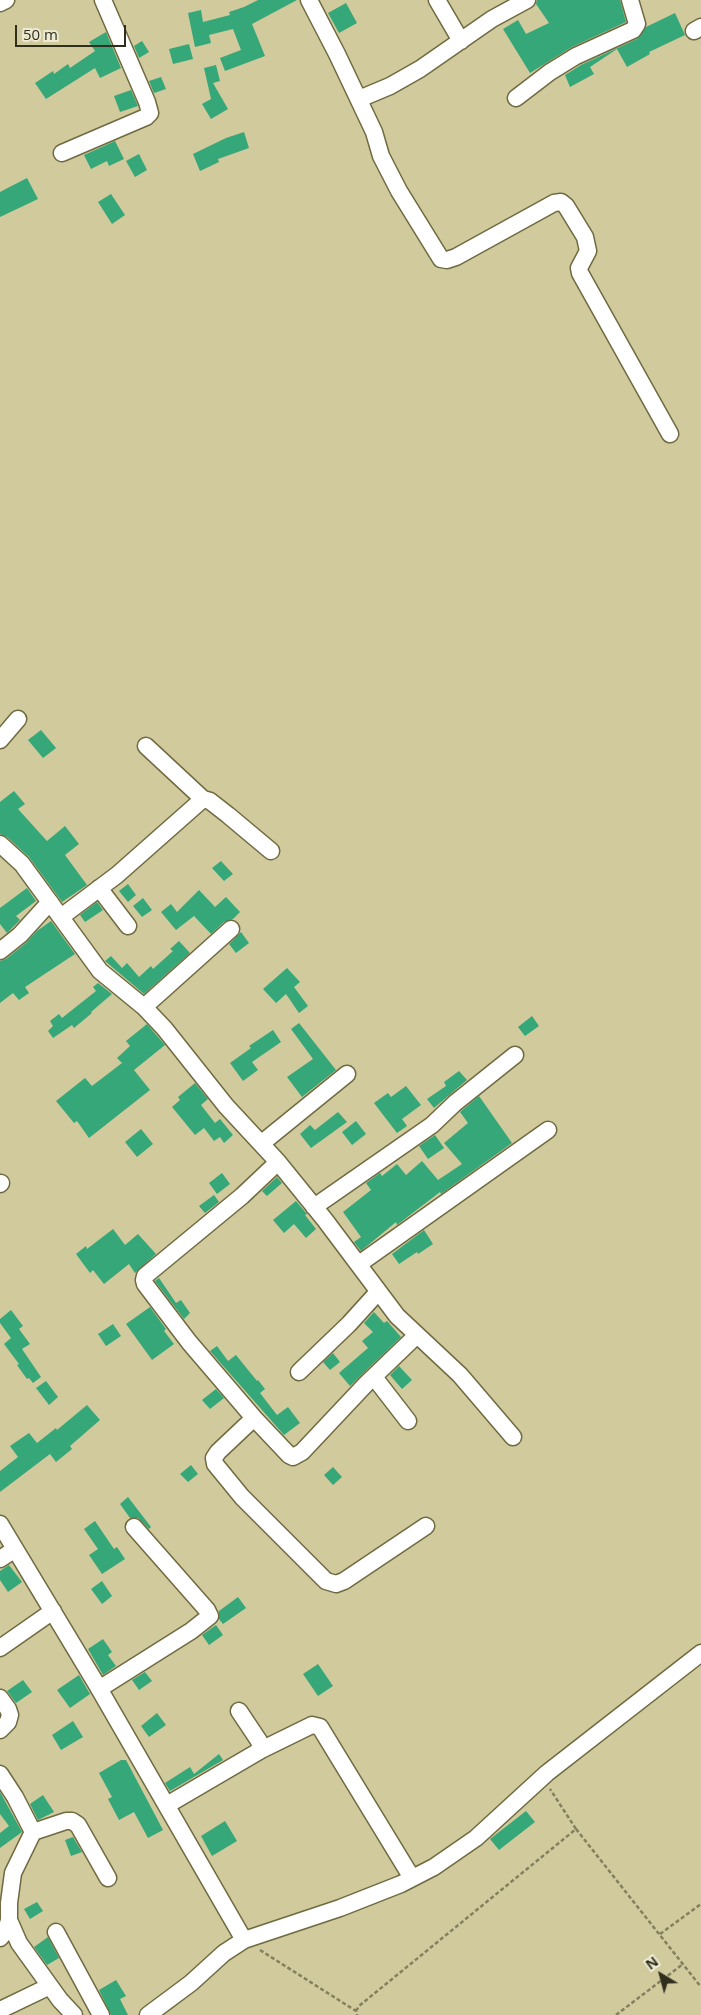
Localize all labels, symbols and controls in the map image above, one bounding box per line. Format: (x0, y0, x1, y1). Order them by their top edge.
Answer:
scale bar (18, 15, 129, 47)
text: 50 m (23, 24, 58, 44)
north arrow (636, 1950, 686, 2000)
text: N (641, 1952, 662, 1974)

